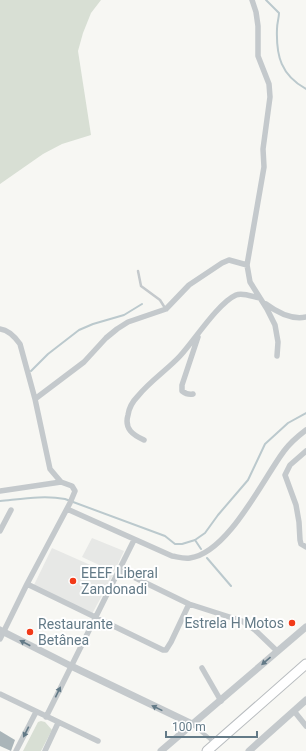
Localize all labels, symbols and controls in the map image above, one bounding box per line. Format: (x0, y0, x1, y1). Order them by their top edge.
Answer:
place label: EEEF Liberal Zandonadi (81, 565, 158, 597)
marker: EEEF Liberal Zandonadi (68, 576, 78, 586)
place label: Estrela H Motos (184, 615, 284, 631)
place label: Restaurante Betânea (38, 616, 113, 648)
marker: Estrela H Motos (287, 618, 297, 628)
marker: Restaurante Betânea (25, 627, 35, 637)
one-way arrow (19, 640, 30, 646)
one-way arrow (261, 656, 271, 666)
one-way arrow (55, 686, 61, 697)
one-way arrow (151, 705, 163, 711)
scale bar (166, 713, 257, 739)
text: 100 m (172, 720, 206, 734)
one-way arrow (23, 726, 29, 737)

